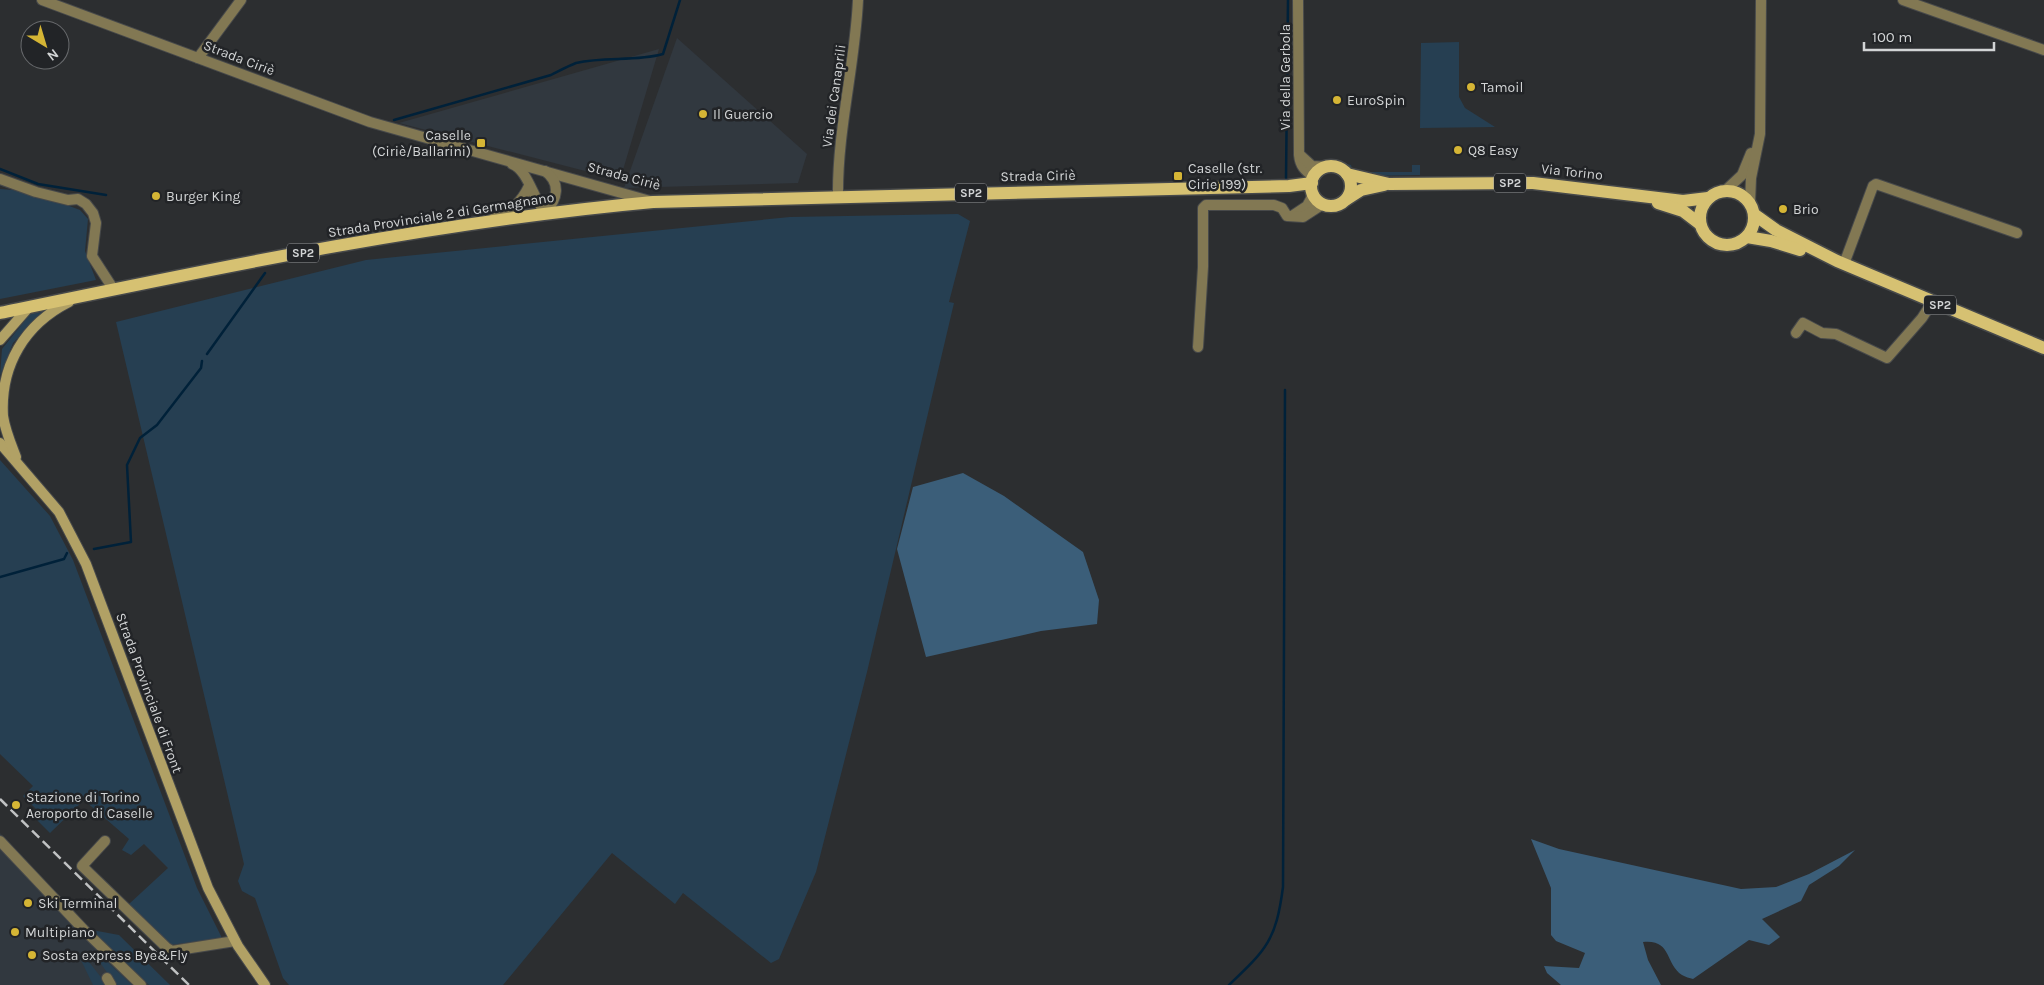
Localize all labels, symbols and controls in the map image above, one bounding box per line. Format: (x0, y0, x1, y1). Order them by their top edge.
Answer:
north arrow (20, 20, 70, 70)
scale bar (1864, 20, 1994, 52)
street label: Via della Gerbola (1277, 24, 1294, 130)
text: 100 m (1872, 28, 1912, 46)
street label: Strada Ciriè (201, 37, 277, 79)
street label: Via dei Canaprili (818, 43, 850, 149)
text: N (44, 45, 62, 65)
place label: Tamoil (1481, 79, 1523, 96)
marker: Tamoil (1465, 81, 1477, 93)
place label: EuroSpin (1347, 92, 1405, 109)
marker: EuroSpin (1331, 94, 1343, 106)
place label: Il Guercio (713, 106, 773, 123)
marker: Il Guercio (697, 108, 709, 120)
place label: Caselle (Ciriè/Ballarini) (372, 127, 471, 160)
marker: Caselle (Ciriè/Ballarini) (475, 137, 487, 149)
place label: Q8 Easy (1468, 142, 1519, 159)
marker: Q8 Easy (1452, 144, 1464, 156)
street label: Strada Ciriè (586, 158, 662, 194)
place label: Caselle (str. Cirie 199) (1188, 160, 1263, 193)
street label: Via Torino (1540, 160, 1604, 184)
street label: Strada Ciriè (1000, 167, 1076, 185)
marker: Caselle (str. Cirie 199) (1172, 170, 1184, 182)
road number: SP2 (1494, 174, 1526, 192)
road number: SP2 (955, 184, 987, 202)
place label: Burger King (166, 188, 241, 205)
street label: Strada Provinciale 2 di Germagnano (327, 189, 555, 241)
marker: Burger King (150, 190, 162, 202)
place label: Brio (1793, 201, 1819, 218)
marker: Brio (1777, 203, 1789, 215)
road number: SP2 (287, 244, 319, 262)
road number: SP2 (1924, 296, 1956, 314)
street label: Strada Provinciale di Front (112, 611, 186, 775)
place label: Stazione di Torino Aeroporto di Caselle (26, 789, 153, 822)
marker: Stazione di Torino Aeroporto di Caselle (10, 799, 22, 811)
place label: Ski Terminal (38, 895, 117, 912)
marker: Ski Terminal (22, 897, 34, 909)
place label: Multipiano (25, 924, 95, 941)
marker: Multipiano (9, 926, 21, 938)
place label: Sosta express Bye&Fly (42, 947, 188, 964)
marker: Sosta express Bye&Fly (26, 949, 38, 961)

